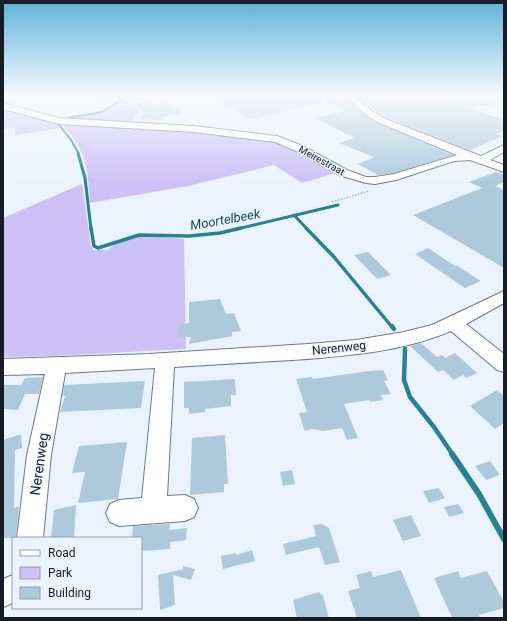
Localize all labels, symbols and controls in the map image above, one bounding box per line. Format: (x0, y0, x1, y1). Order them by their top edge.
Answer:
street label: Meirestraat (297, 143, 347, 178)
water label: Moortelbeek (189, 206, 262, 233)
street label: Nerenweg (311, 338, 367, 358)
street label: Nerenweg (27, 432, 51, 496)
legend (12, 537, 142, 609)
text: Road (48, 546, 76, 560)
text: Park (48, 566, 73, 580)
text: Building (48, 586, 91, 600)

